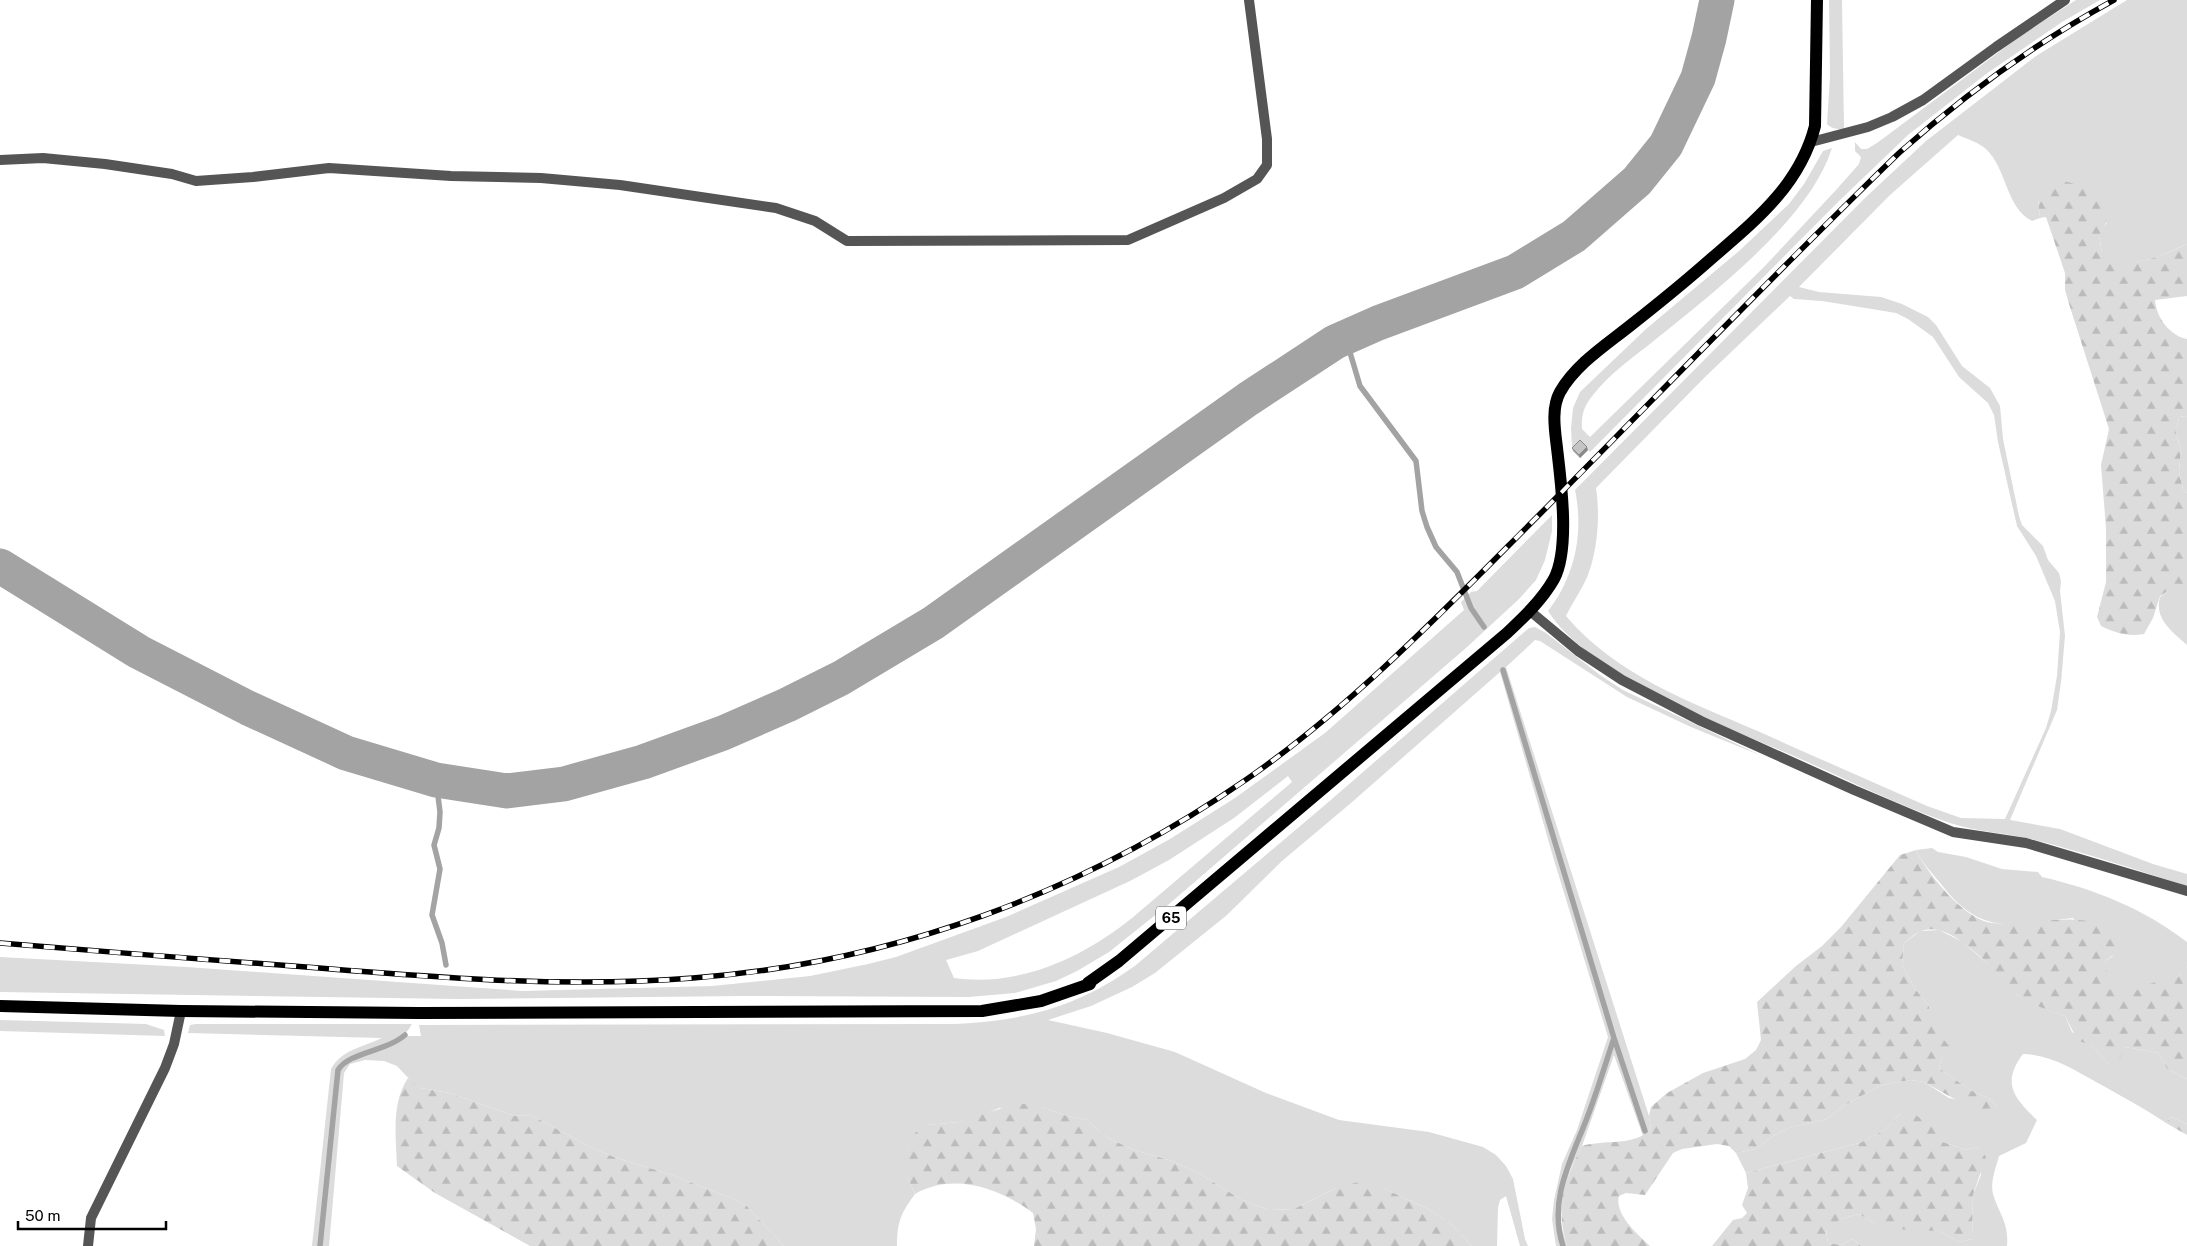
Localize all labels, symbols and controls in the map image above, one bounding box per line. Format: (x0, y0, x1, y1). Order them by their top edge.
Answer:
road number: 65 (1156, 906, 1186, 930)
scale bar (18, 1198, 165, 1230)
text: 50 m (25, 1207, 60, 1224)

